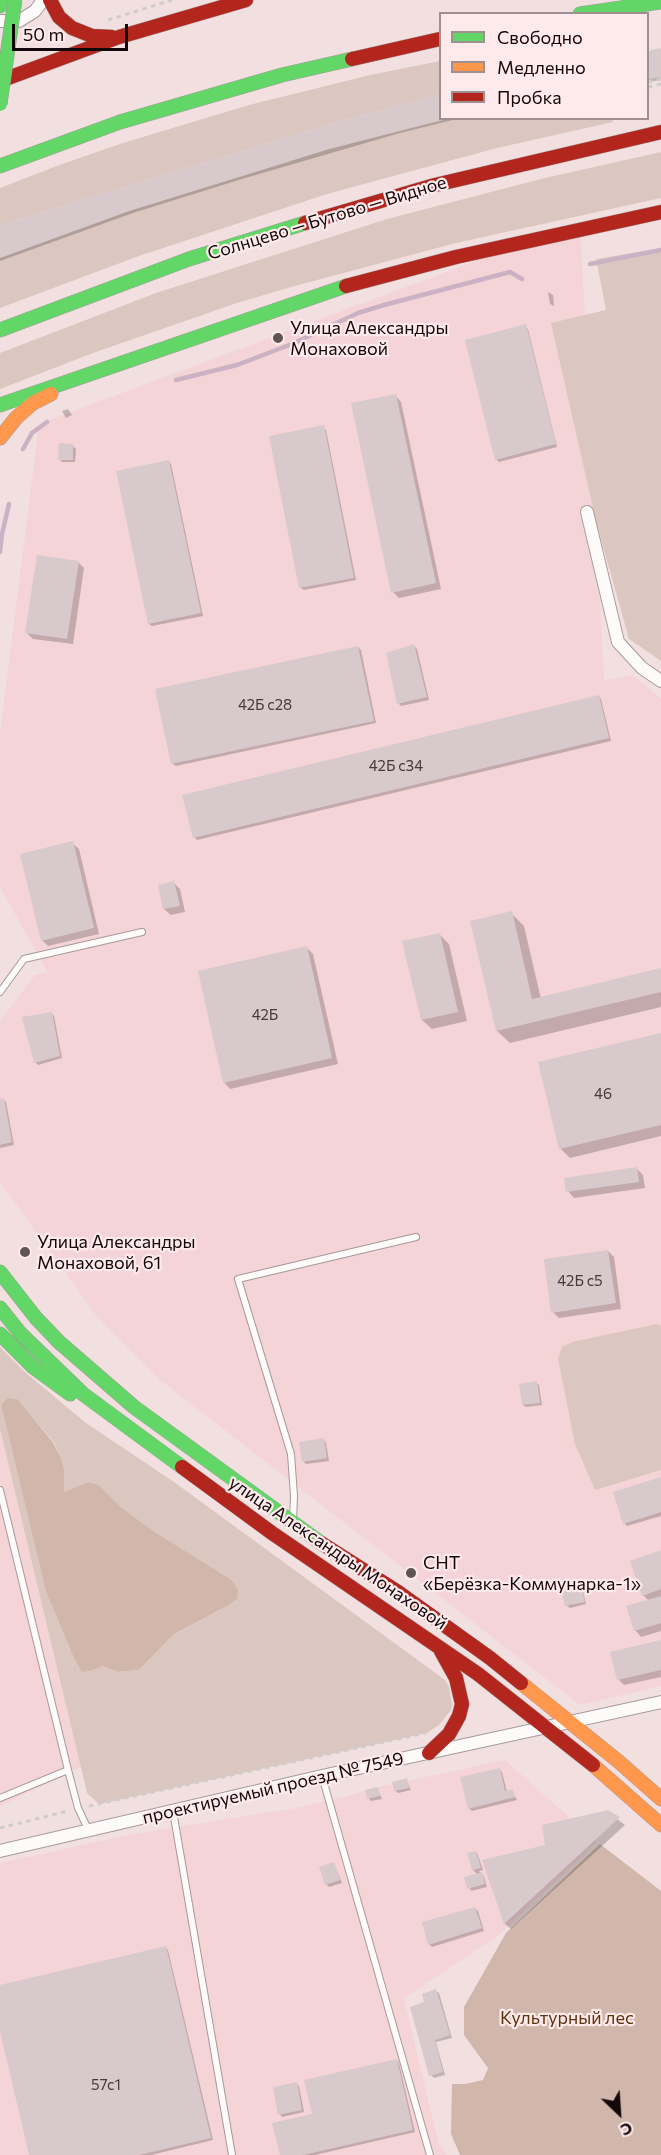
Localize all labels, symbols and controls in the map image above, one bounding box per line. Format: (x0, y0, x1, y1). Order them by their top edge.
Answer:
scale bar (15, 12, 130, 50)
legend (439, 12, 649, 120)
text: 50 m (23, 23, 64, 45)
text: Свободно (497, 26, 583, 48)
text: Медленно (497, 56, 586, 78)
text: Пробка (497, 86, 562, 108)
street label: Солнцево — Бутово — Видное (205, 171, 449, 265)
place label: Улица Александры Монаховой (290, 317, 448, 360)
marker: Улица Александры Монаховой (271, 331, 285, 345)
house number: 42Б с28 (238, 696, 292, 714)
house number: 42Б с34 (369, 757, 423, 775)
house number: 42Б (252, 1006, 278, 1024)
house number: 46 (594, 1085, 612, 1103)
place label: Улица Александры Монаховой, 61 (37, 1231, 195, 1274)
marker: Улица Александры Монаховой, 61 (18, 1245, 32, 1259)
house number: 42Б с5 (557, 1272, 603, 1290)
street label: улица Александры Монаховой (225, 1472, 451, 1634)
place label: СНТ «Берёзка-Коммунарка-1» (423, 1552, 641, 1594)
marker: СНТ «Берёзка-Коммунарка-1» (404, 1566, 418, 1580)
street label: проектируемый проезд № 7549 (140, 1747, 406, 1829)
park label: Культурный лес (500, 2007, 634, 2029)
house number: 57с1 (91, 2076, 121, 2094)
north arrow (589, 2083, 649, 2143)
text: С (618, 2119, 636, 2141)

